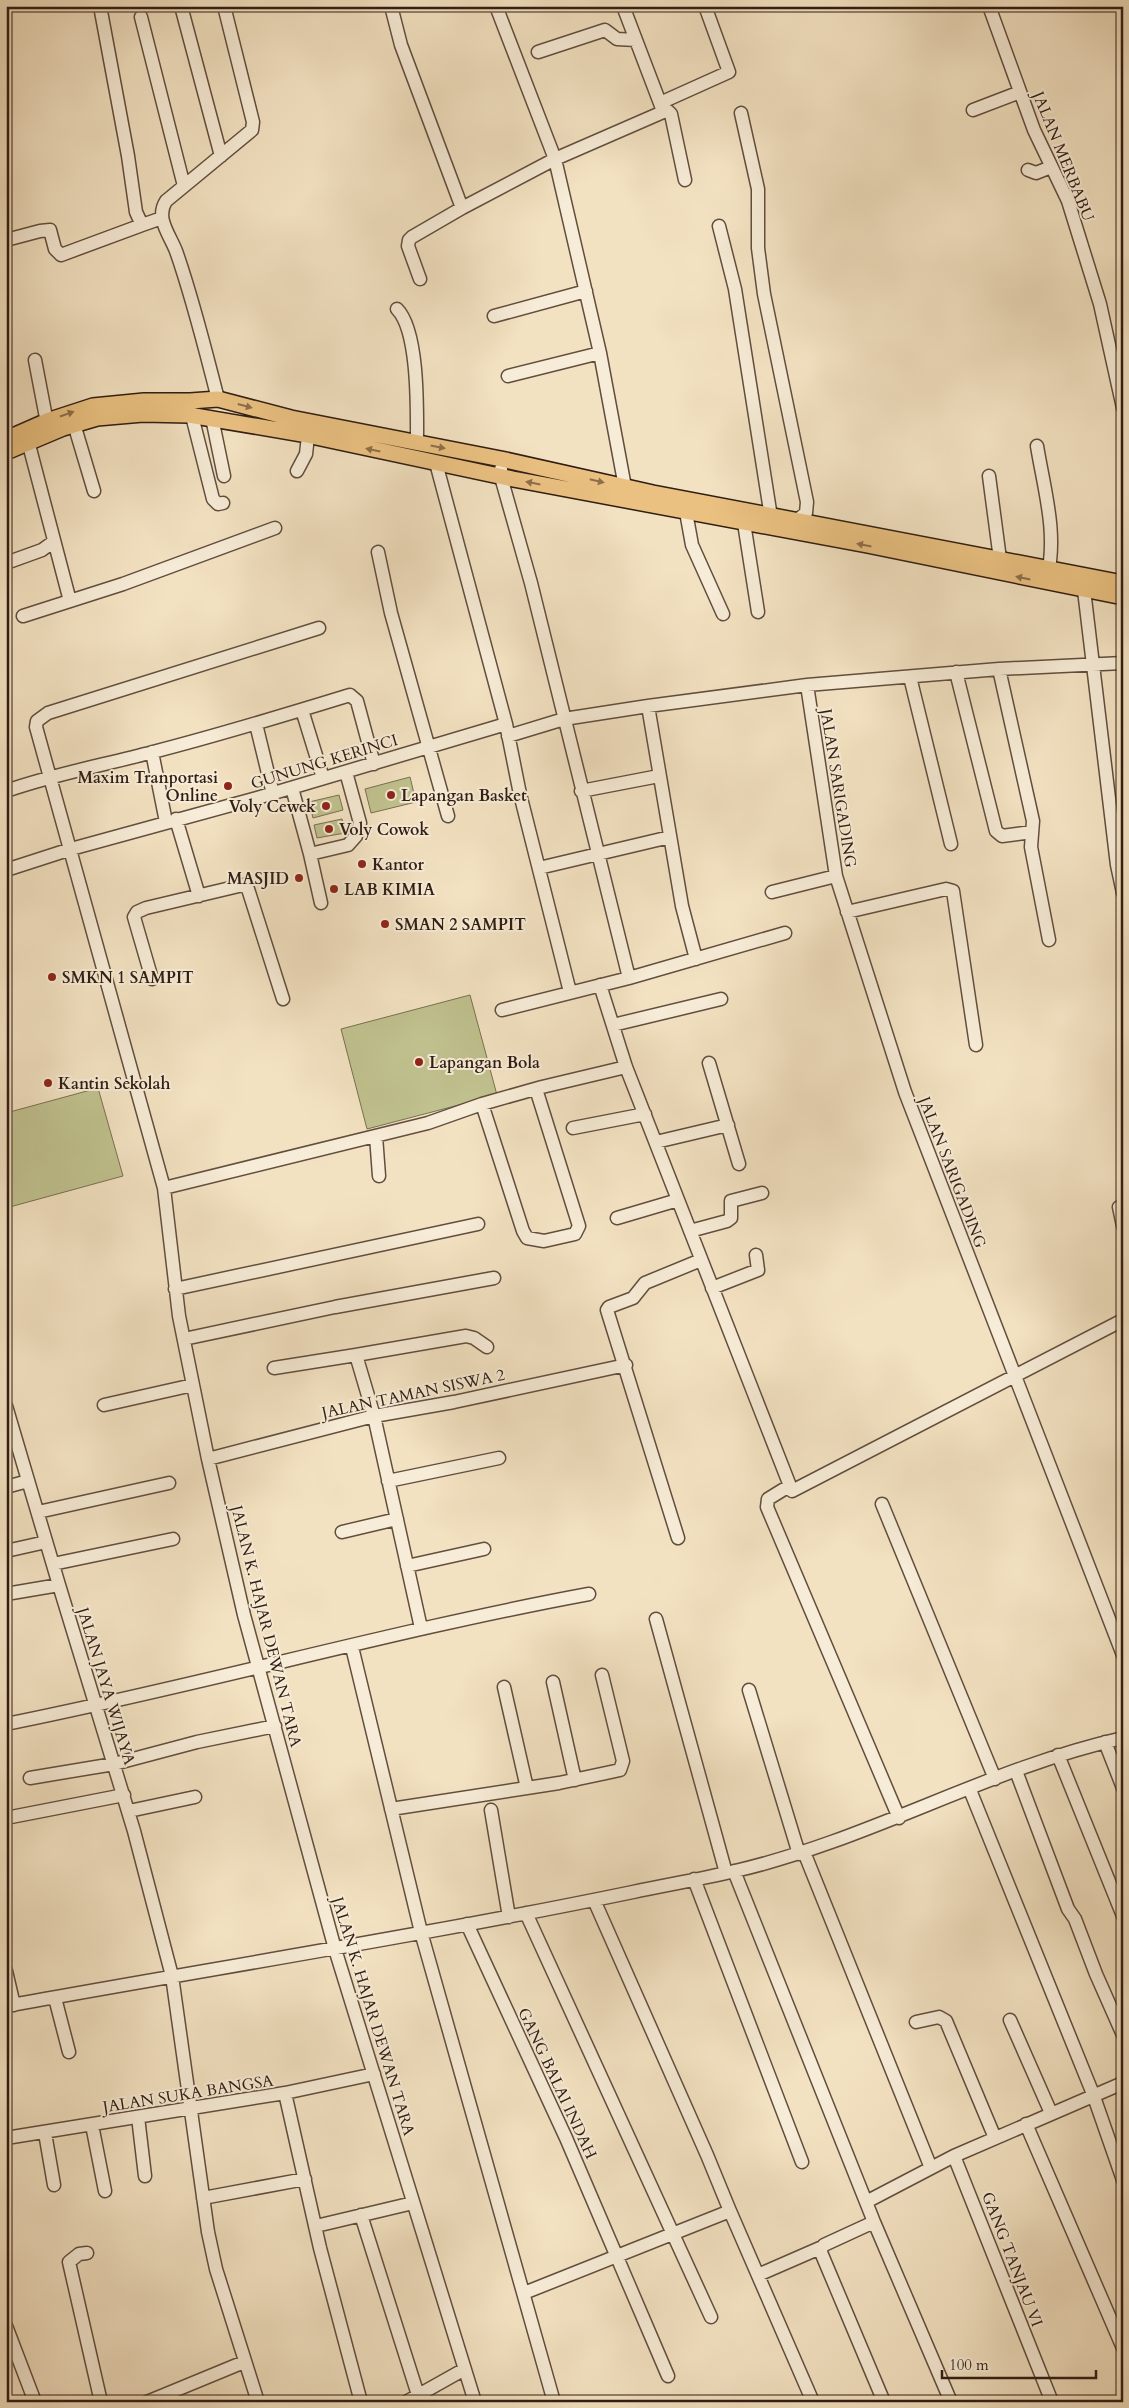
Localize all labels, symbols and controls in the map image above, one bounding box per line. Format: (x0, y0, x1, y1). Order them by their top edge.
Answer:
street label: JALAN MERBABU (1026, 86, 1099, 224)
one-way arrow (237, 402, 252, 410)
one-way arrow (60, 409, 75, 417)
one-way arrow (430, 443, 446, 451)
one-way arrow (365, 445, 381, 453)
one-way arrow (589, 477, 604, 485)
one-way arrow (524, 478, 540, 486)
one-way arrow (857, 541, 872, 549)
one-way arrow (1015, 574, 1031, 582)
street label: JALAN SARIGADING (814, 705, 861, 870)
street label: GUNUNG KERINCI (248, 729, 401, 795)
place label: Maxim Tranportasi Online (77, 767, 218, 807)
marker: Maxim Tranportasi Online (222, 780, 234, 792)
place label: Lapangan Basket (401, 785, 527, 807)
marker: Lapangan Basket (385, 789, 397, 801)
place label: Voly Cewek (229, 796, 316, 818)
marker: Voly Cewek (320, 800, 332, 812)
place label: Voly Cowok (339, 819, 429, 841)
marker: Voly Cowok (323, 823, 335, 835)
place label: Kantor (372, 854, 424, 876)
marker: Kantor (356, 858, 368, 870)
place label: MASJID (227, 868, 289, 890)
marker: MASJID (293, 872, 305, 884)
place label: LAB KIMIA (344, 879, 435, 901)
marker: LAB KIMIA (328, 883, 340, 895)
place label: SMAN 2 SAMPIT (395, 914, 526, 936)
marker: SMAN 2 SAMPIT (379, 918, 391, 930)
place label: SMKN 1 SAMPIT (62, 967, 194, 989)
marker: SMKN 1 SAMPIT (46, 971, 58, 983)
place label: Lapangan Bola (429, 1052, 540, 1074)
marker: Lapangan Bola (413, 1056, 425, 1068)
place label: Kantin Sekolah (58, 1073, 170, 1095)
marker: Kantin Sekolah (42, 1077, 54, 1089)
street label: JALAN SARIGADING (912, 1092, 991, 1252)
street label: JALAN TAMAN SISWA 2 (318, 1364, 507, 1425)
street label: JALAN K. HAJAR DEWAN TARA (225, 1501, 307, 1750)
street label: JALAN JAYA WIJAYA (71, 1603, 141, 1768)
street label: JALAN K. HAJAR DEWAN TARA (326, 1892, 420, 2139)
street label: GANG BALAI INDAH (512, 2004, 602, 2163)
street label: JALAN SUKA BANGSA (99, 2070, 276, 2119)
street label: GANG TANJAU VI (976, 2189, 1048, 2330)
scale bar (942, 2348, 1095, 2380)
text: 100 m (949, 2355, 989, 2375)

